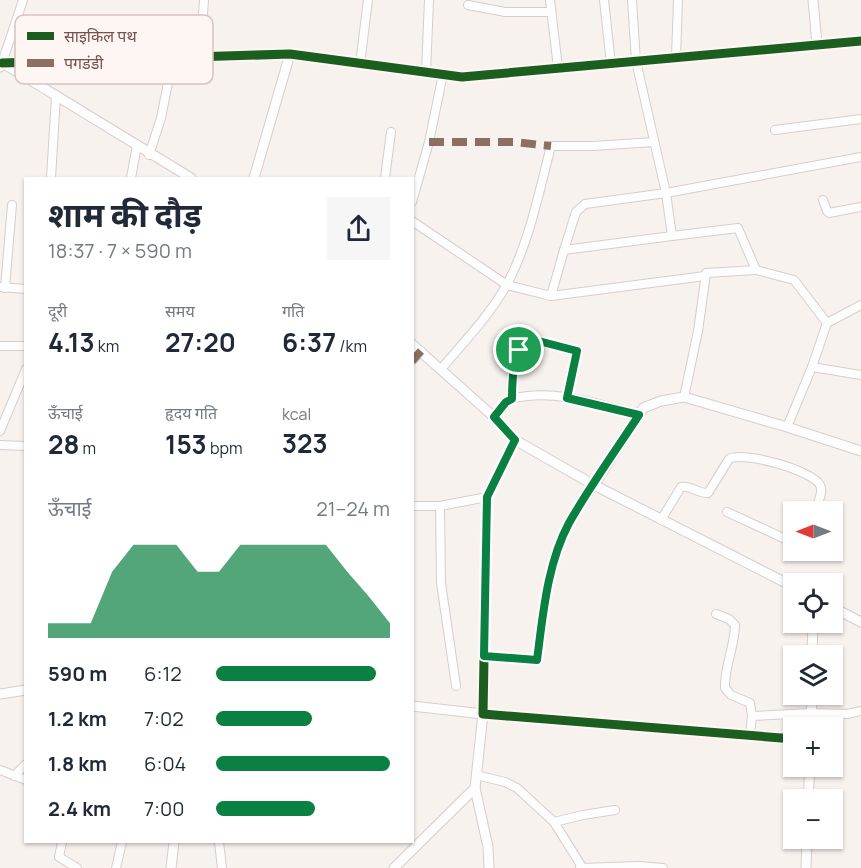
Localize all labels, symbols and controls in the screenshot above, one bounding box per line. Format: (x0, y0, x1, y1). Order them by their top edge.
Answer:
legend (15, 15, 213, 84)
text: साइकिल पथ (64, 25, 137, 47)
text: पगडंडी (64, 52, 104, 74)
text: शाम की दौड़ (48, 192, 202, 237)
button: share (327, 197, 390, 260)
text: 18:37 · 7 × 590 m (48, 237, 192, 264)
text: दूरी (48, 300, 67, 322)
text: समय (165, 300, 195, 322)
text: गति (282, 300, 304, 322)
text: 4.13 (48, 324, 95, 360)
text: 27:20 (165, 324, 236, 360)
text: 6:37 (282, 324, 336, 360)
pin (493, 324, 544, 375)
icon: arrive (502, 333, 535, 366)
text: km (95, 335, 119, 357)
text: /km (336, 335, 367, 357)
text: ऊँचाई (48, 402, 83, 424)
text: हृदय गति (165, 402, 217, 424)
text: kcal (282, 403, 311, 425)
text: 323 (282, 425, 328, 461)
text: 28 (48, 426, 79, 462)
text: 153 (165, 426, 207, 462)
text: m (79, 437, 96, 459)
text: bpm (207, 437, 242, 459)
text: ऊँचाई (48, 495, 91, 522)
text: 21–24 m (316, 495, 390, 522)
north arrow (783, 501, 843, 561)
map controls (783, 501, 843, 849)
button: locate (783, 573, 843, 633)
button: layers (783, 645, 843, 705)
text: 590 m (48, 660, 107, 687)
text: 6:12 (144, 660, 182, 687)
text: 1.2 km (48, 705, 107, 732)
text: 7:02 (144, 705, 184, 732)
button: + (783, 717, 843, 777)
text: 1.8 km (48, 750, 107, 777)
text: 6:04 (144, 750, 186, 777)
button: − (783, 789, 843, 849)
text: 2.4 km (48, 795, 111, 822)
text: 7:00 (144, 795, 184, 822)

